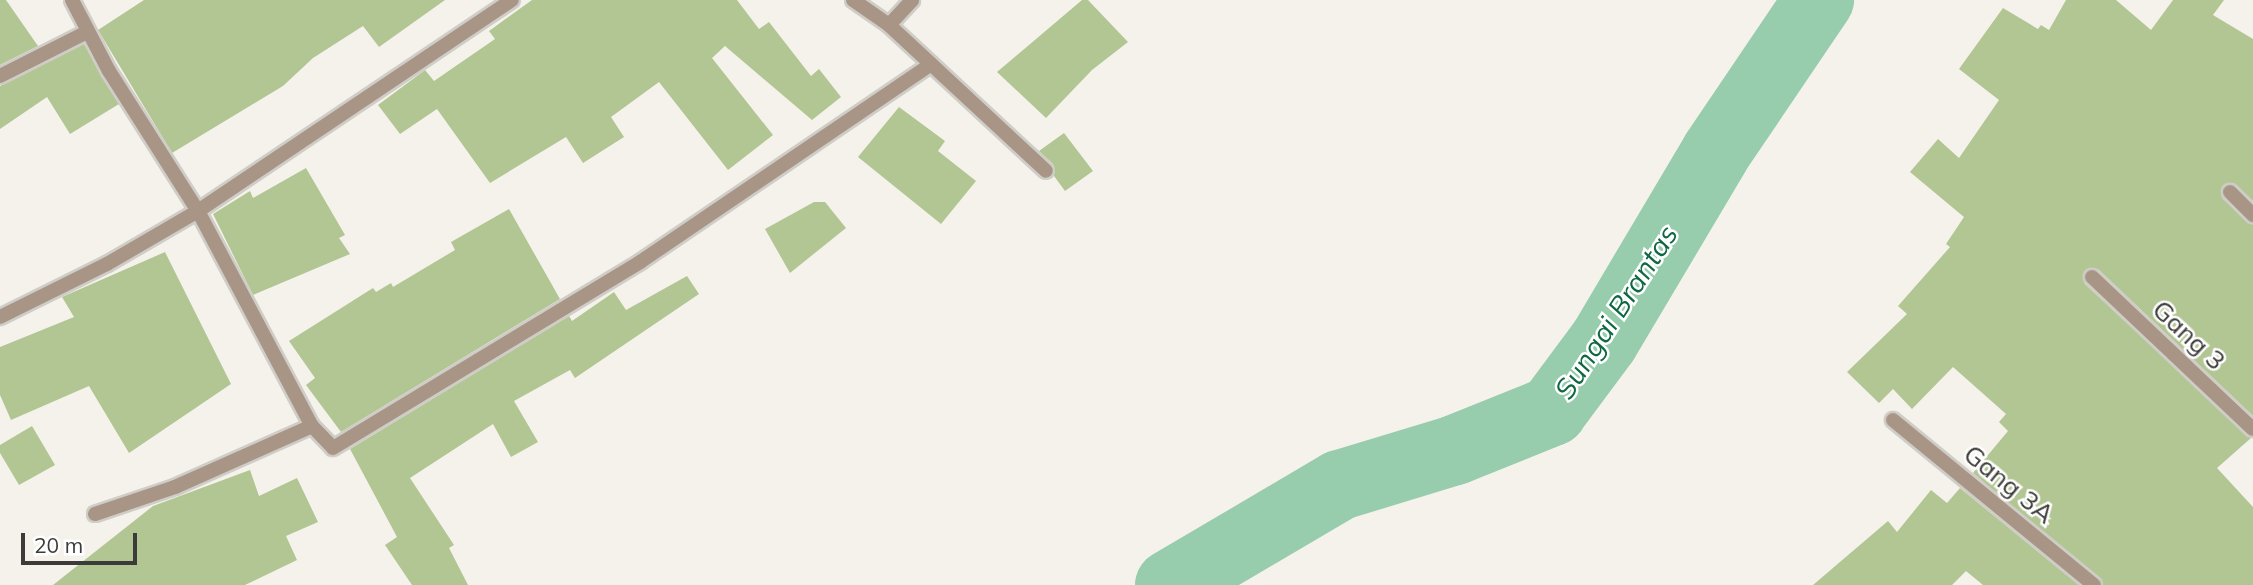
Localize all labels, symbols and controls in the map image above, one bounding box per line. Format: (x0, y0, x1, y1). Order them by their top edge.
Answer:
water label: Sungai Brantas (1547, 219, 1685, 405)
street label: Gang 3 (2146, 294, 2232, 376)
street label: Gang 3A (1958, 438, 2060, 530)
scale bar (24, 518, 140, 562)
text: 20 m (34, 532, 83, 558)

